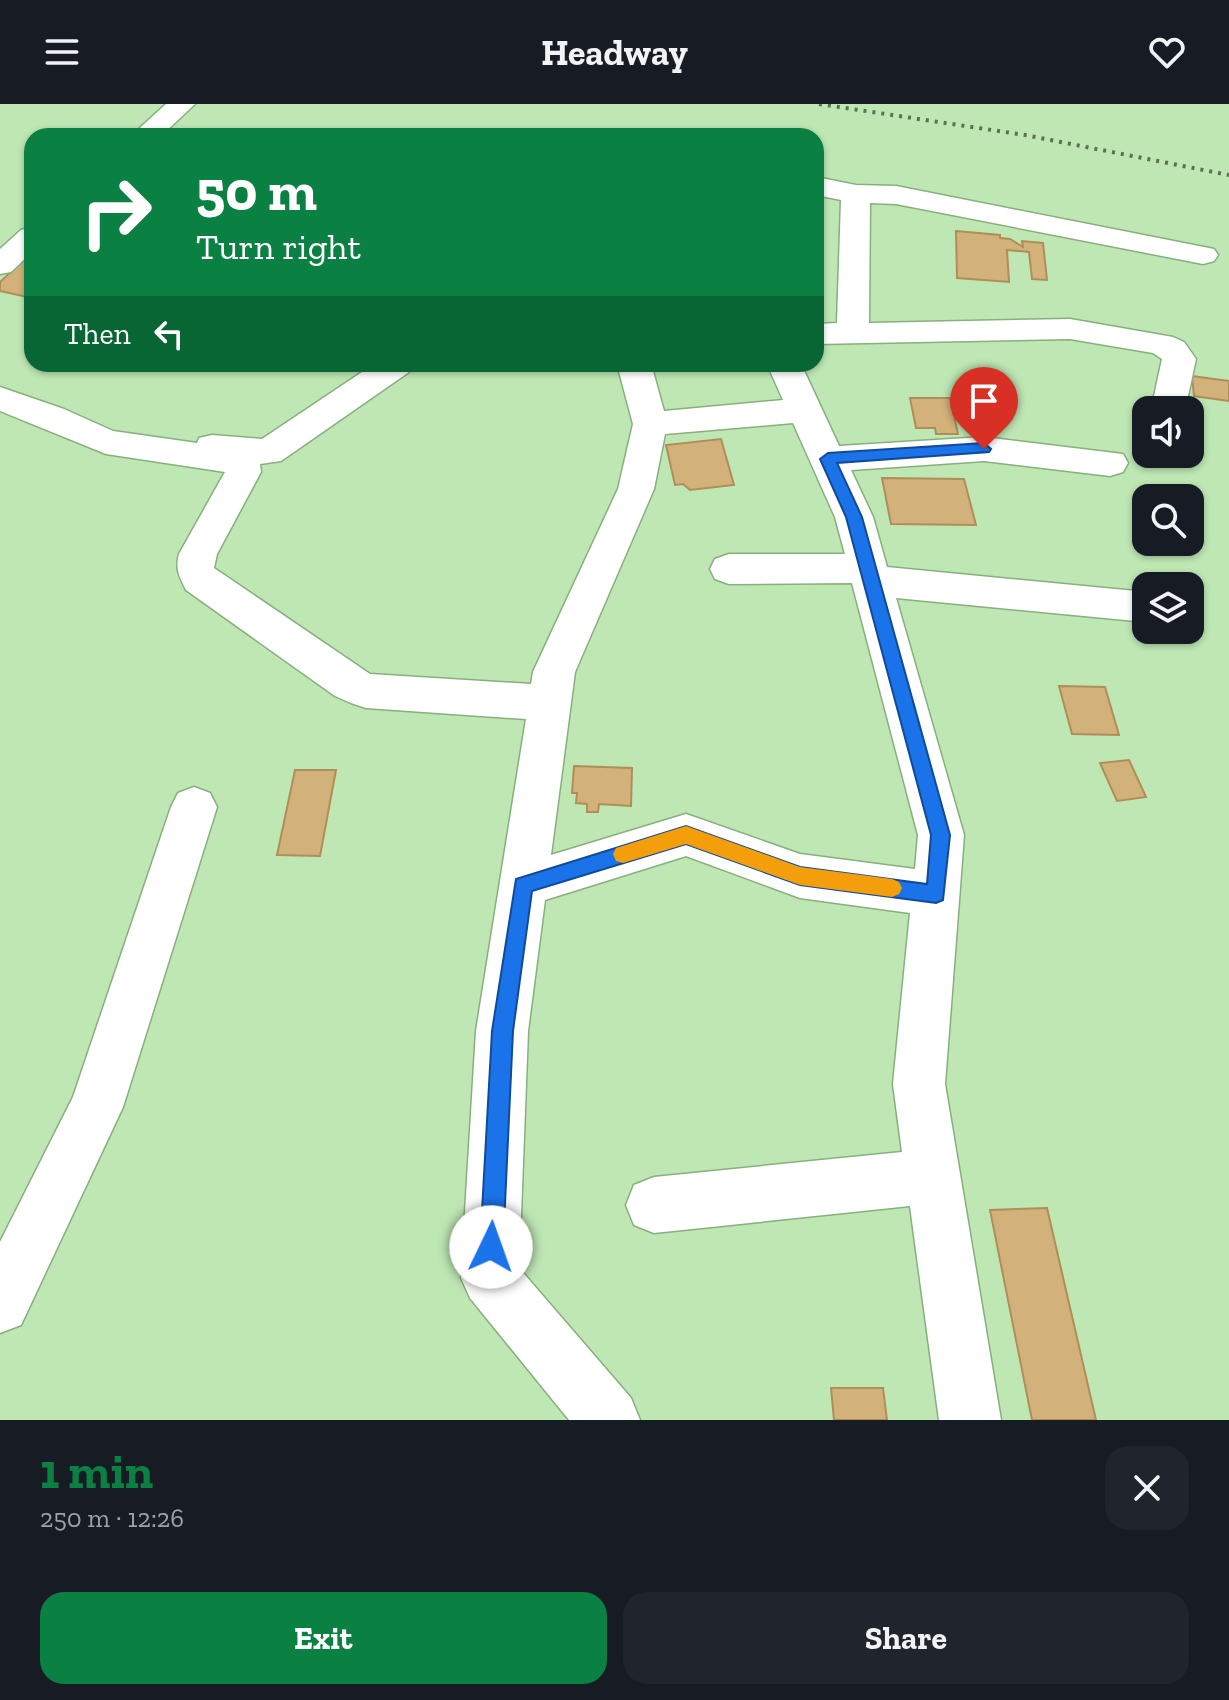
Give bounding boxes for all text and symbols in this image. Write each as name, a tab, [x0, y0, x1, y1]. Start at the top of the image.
icon: menu	[40, 30, 84, 74]
icon: heart	[1145, 30, 1189, 74]
text: Headway	[541, 31, 688, 74]
text: 50 m	[196, 157, 317, 224]
icon: right	[64, 160, 168, 264]
text: Turn right	[196, 225, 361, 268]
icon: left	[147, 312, 191, 356]
text: Then	[64, 316, 131, 352]
pin	[950, 367, 1018, 449]
icon: arrive	[962, 379, 1006, 423]
map controls	[1132, 396, 1204, 644]
button: sound	[1132, 396, 1204, 468]
button: search	[1132, 484, 1204, 556]
button: layers	[1132, 572, 1204, 644]
position arrow	[449, 1205, 533, 1289]
text: 1 min	[40, 1443, 153, 1500]
button: close	[1105, 1446, 1189, 1530]
text: 250 m · 12:26	[40, 1502, 184, 1534]
button: Exit	[40, 1592, 607, 1684]
button: Share	[623, 1592, 1189, 1684]

